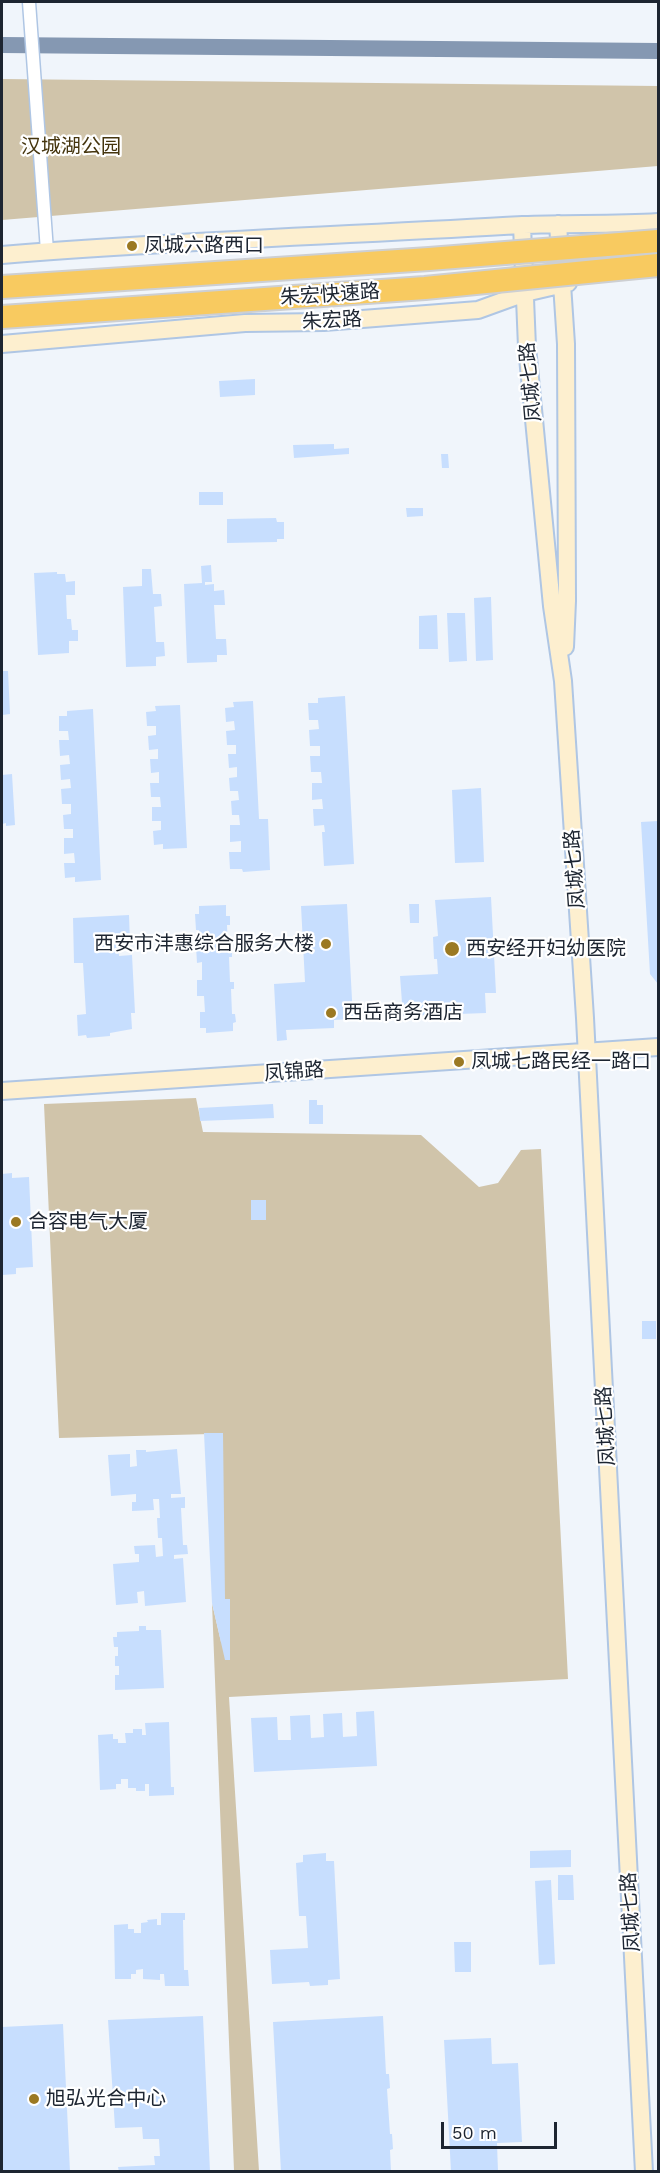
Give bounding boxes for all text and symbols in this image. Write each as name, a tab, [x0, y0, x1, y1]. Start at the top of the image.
park label: 汉城湖公园	[21, 135, 121, 159]
place label: 凤城六路西口	[144, 234, 264, 258]
marker: 凤城六路西口	[125, 239, 139, 253]
street label: 朱宏快速路	[279, 280, 381, 310]
street label: 朱宏路	[301, 307, 363, 335]
street label: 凤城七路	[516, 341, 546, 423]
street label: 凤城七路	[560, 828, 590, 910]
place label: 西安市沣惠综合服务大楼	[94, 932, 314, 956]
marker: 西安市沣惠综合服务大楼	[319, 937, 333, 951]
place label: 西安经开妇幼医院	[466, 937, 626, 961]
marker: 西安经开妇幼医院	[443, 940, 461, 958]
place label: 西岳商务酒店	[343, 1001, 463, 1025]
marker: 西岳商务酒店	[324, 1006, 338, 1020]
place label: 凤城七路民经一路口	[471, 1050, 651, 1074]
marker: 凤城七路民经一路口	[452, 1055, 466, 1069]
street label: 凤锦路	[263, 1058, 325, 1086]
place label: 合容电气大厦	[28, 1210, 148, 1234]
marker: 合容电气大厦	[9, 1215, 23, 1229]
street label: 凤城七路	[592, 1385, 620, 1467]
street label: 凤城七路	[617, 1871, 645, 1953]
place label: 旭弘光合中心	[46, 2087, 166, 2111]
marker: 旭弘光合中心	[27, 2092, 41, 2106]
scale bar	[444, 2110, 560, 2148]
text: 50 m	[452, 2122, 497, 2143]

